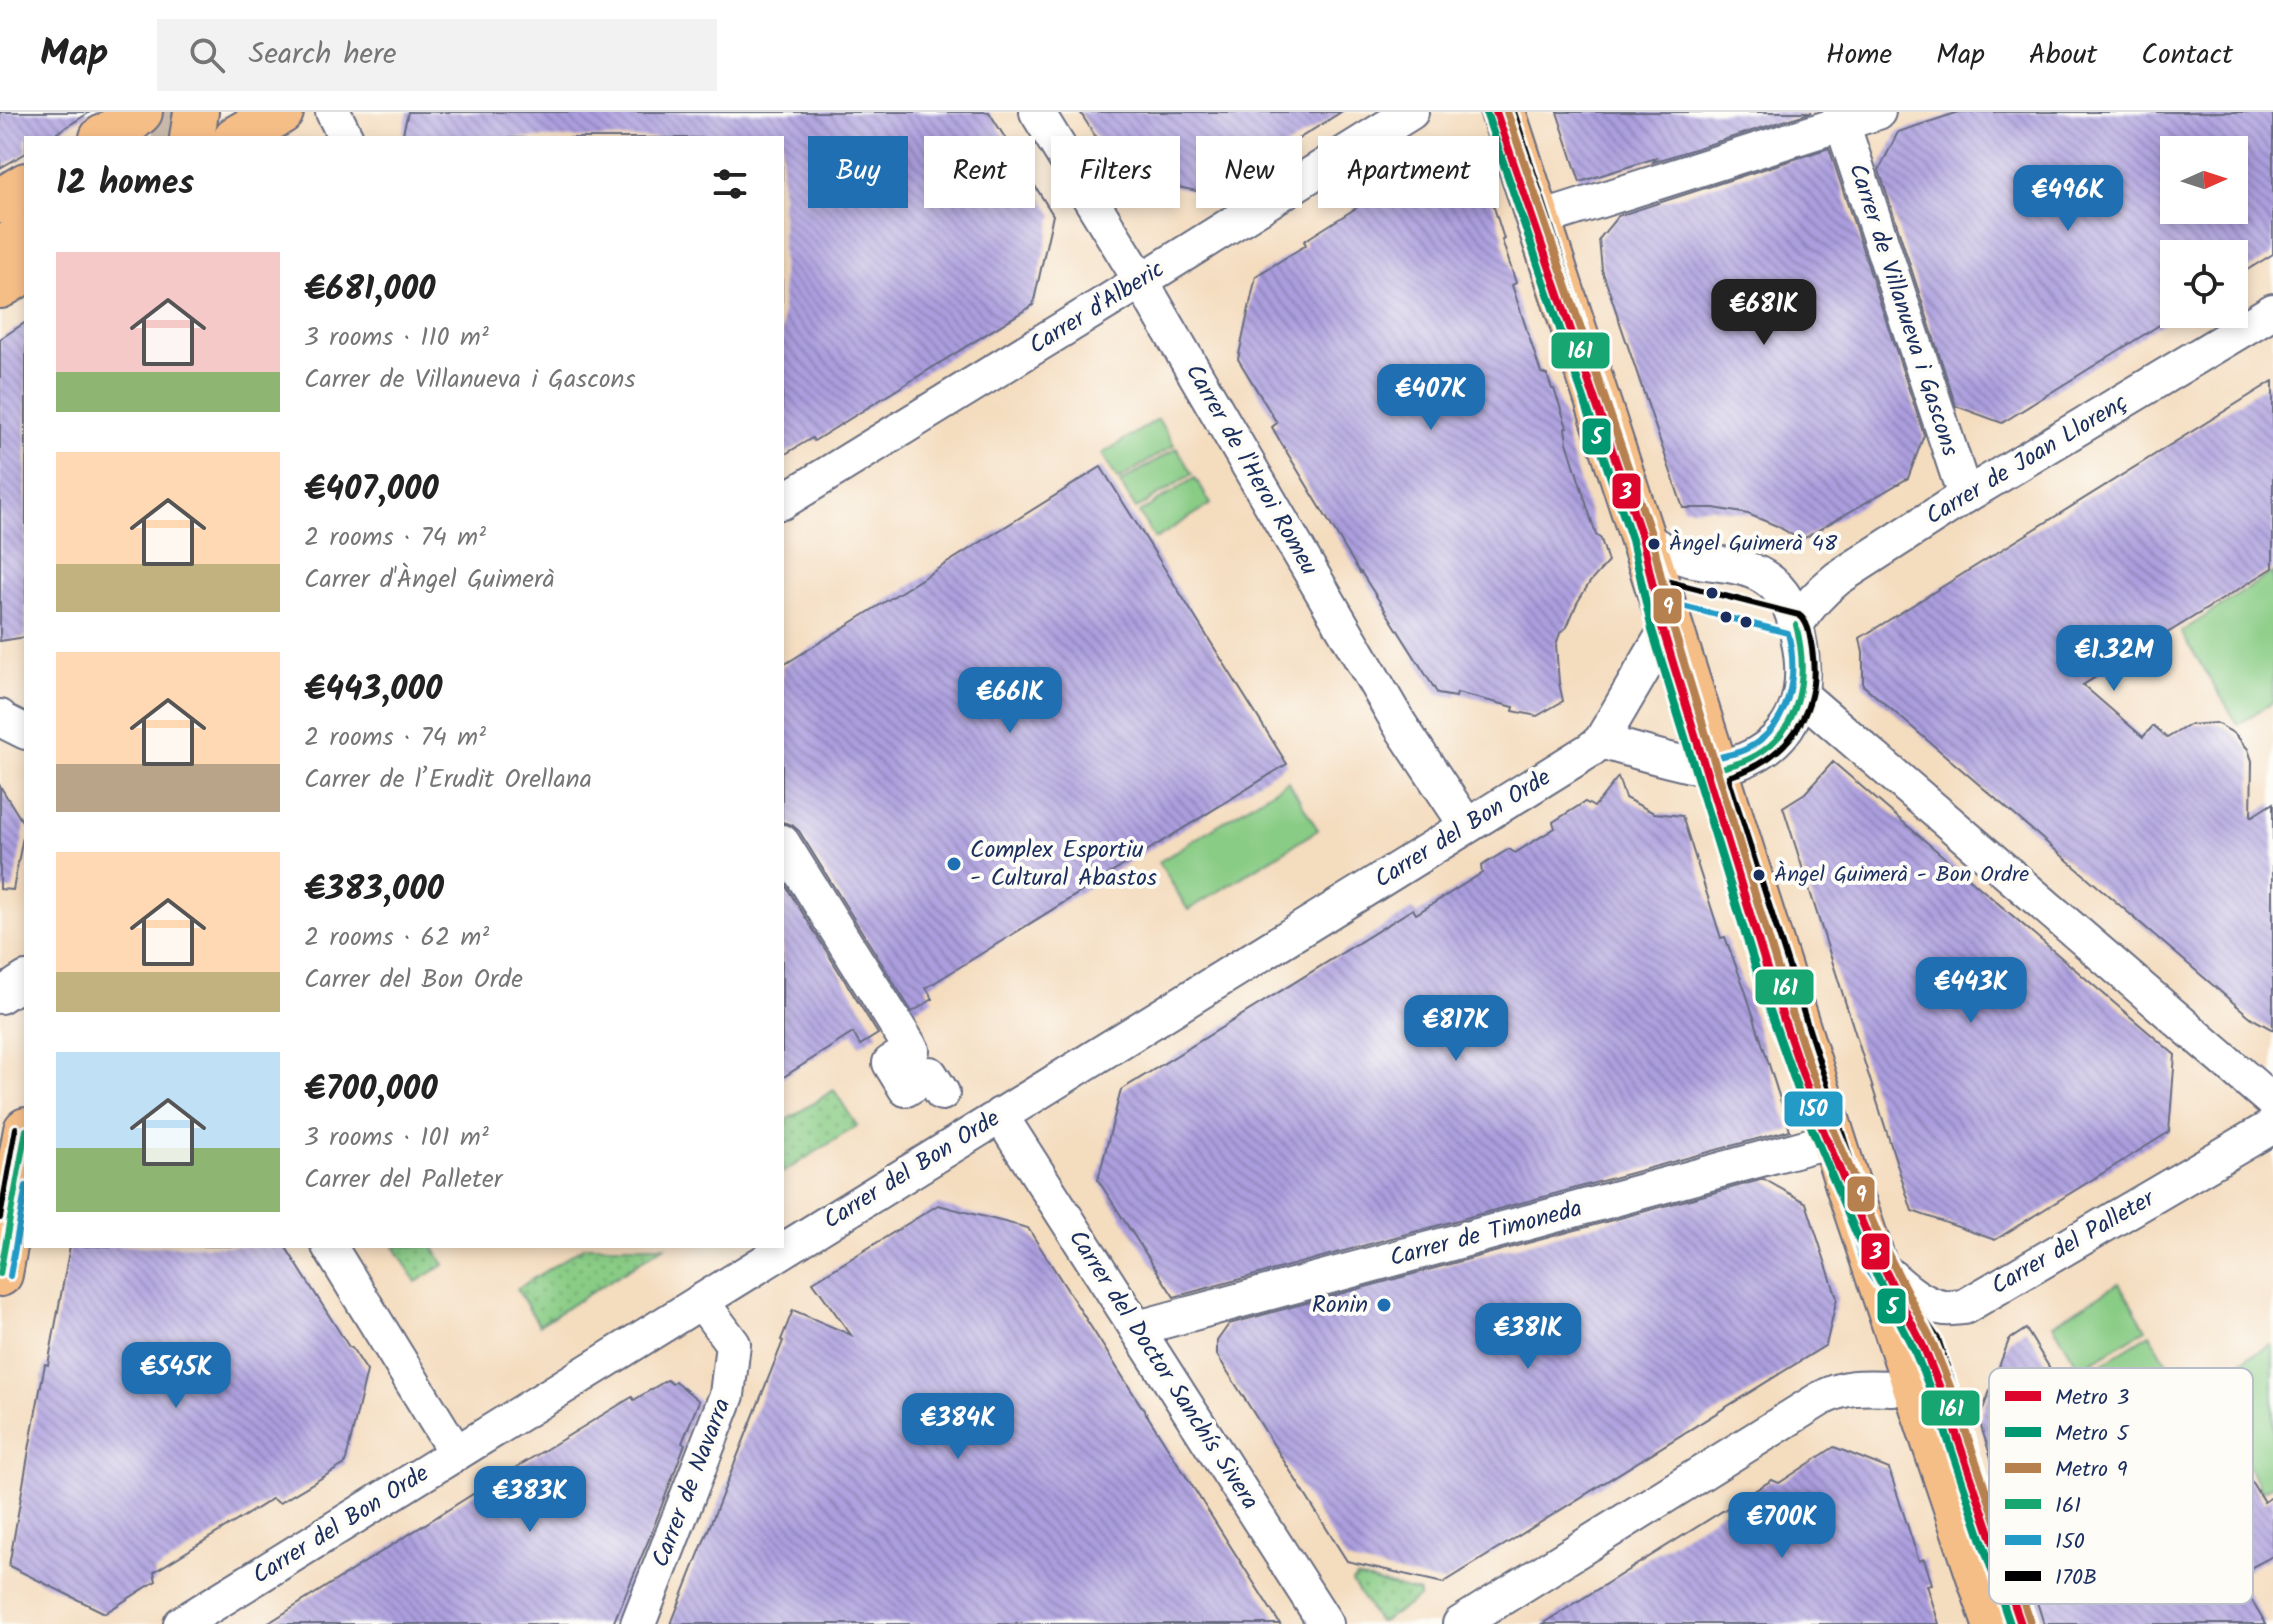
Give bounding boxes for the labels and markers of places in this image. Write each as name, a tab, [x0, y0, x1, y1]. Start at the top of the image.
pin: €496K	[2012, 165, 2124, 233]
pin: €681K	[1708, 279, 1820, 347]
pin: €407K	[1375, 364, 1487, 432]
place label: Àngel Guimerà 48	[1669, 527, 1838, 562]
marker: Àngel Guimerà 48	[1646, 536, 1662, 552]
unlabelled marker	[1704, 585, 1720, 601]
unlabelled marker	[1718, 609, 1734, 625]
unlabelled marker	[1738, 614, 1754, 630]
pin: €1.32M	[2049, 625, 2179, 693]
pin: €661K	[954, 667, 1066, 735]
place label: Complex Esportiu - Cultural Abastos	[970, 831, 1157, 898]
marker: Complex Esportiu - Cultural Abastos	[945, 855, 963, 873]
place label: Àngel Guimerà - Bon Ordre	[1774, 858, 2029, 893]
marker: Àngel Guimerà - Bon Ordre	[1751, 867, 1767, 883]
pin: €443K	[1915, 957, 2027, 1025]
pin: €817K	[1400, 995, 1512, 1063]
place label: Ronin	[1312, 1286, 1368, 1325]
marker: Ronin	[1375, 1296, 1393, 1314]
pin: €381K	[1472, 1303, 1584, 1371]
pin: €545K	[120, 1342, 232, 1410]
pin: €384K	[902, 1393, 1014, 1461]
pin: €383K	[474, 1466, 586, 1534]
pin: €700K	[1726, 1492, 1838, 1560]

